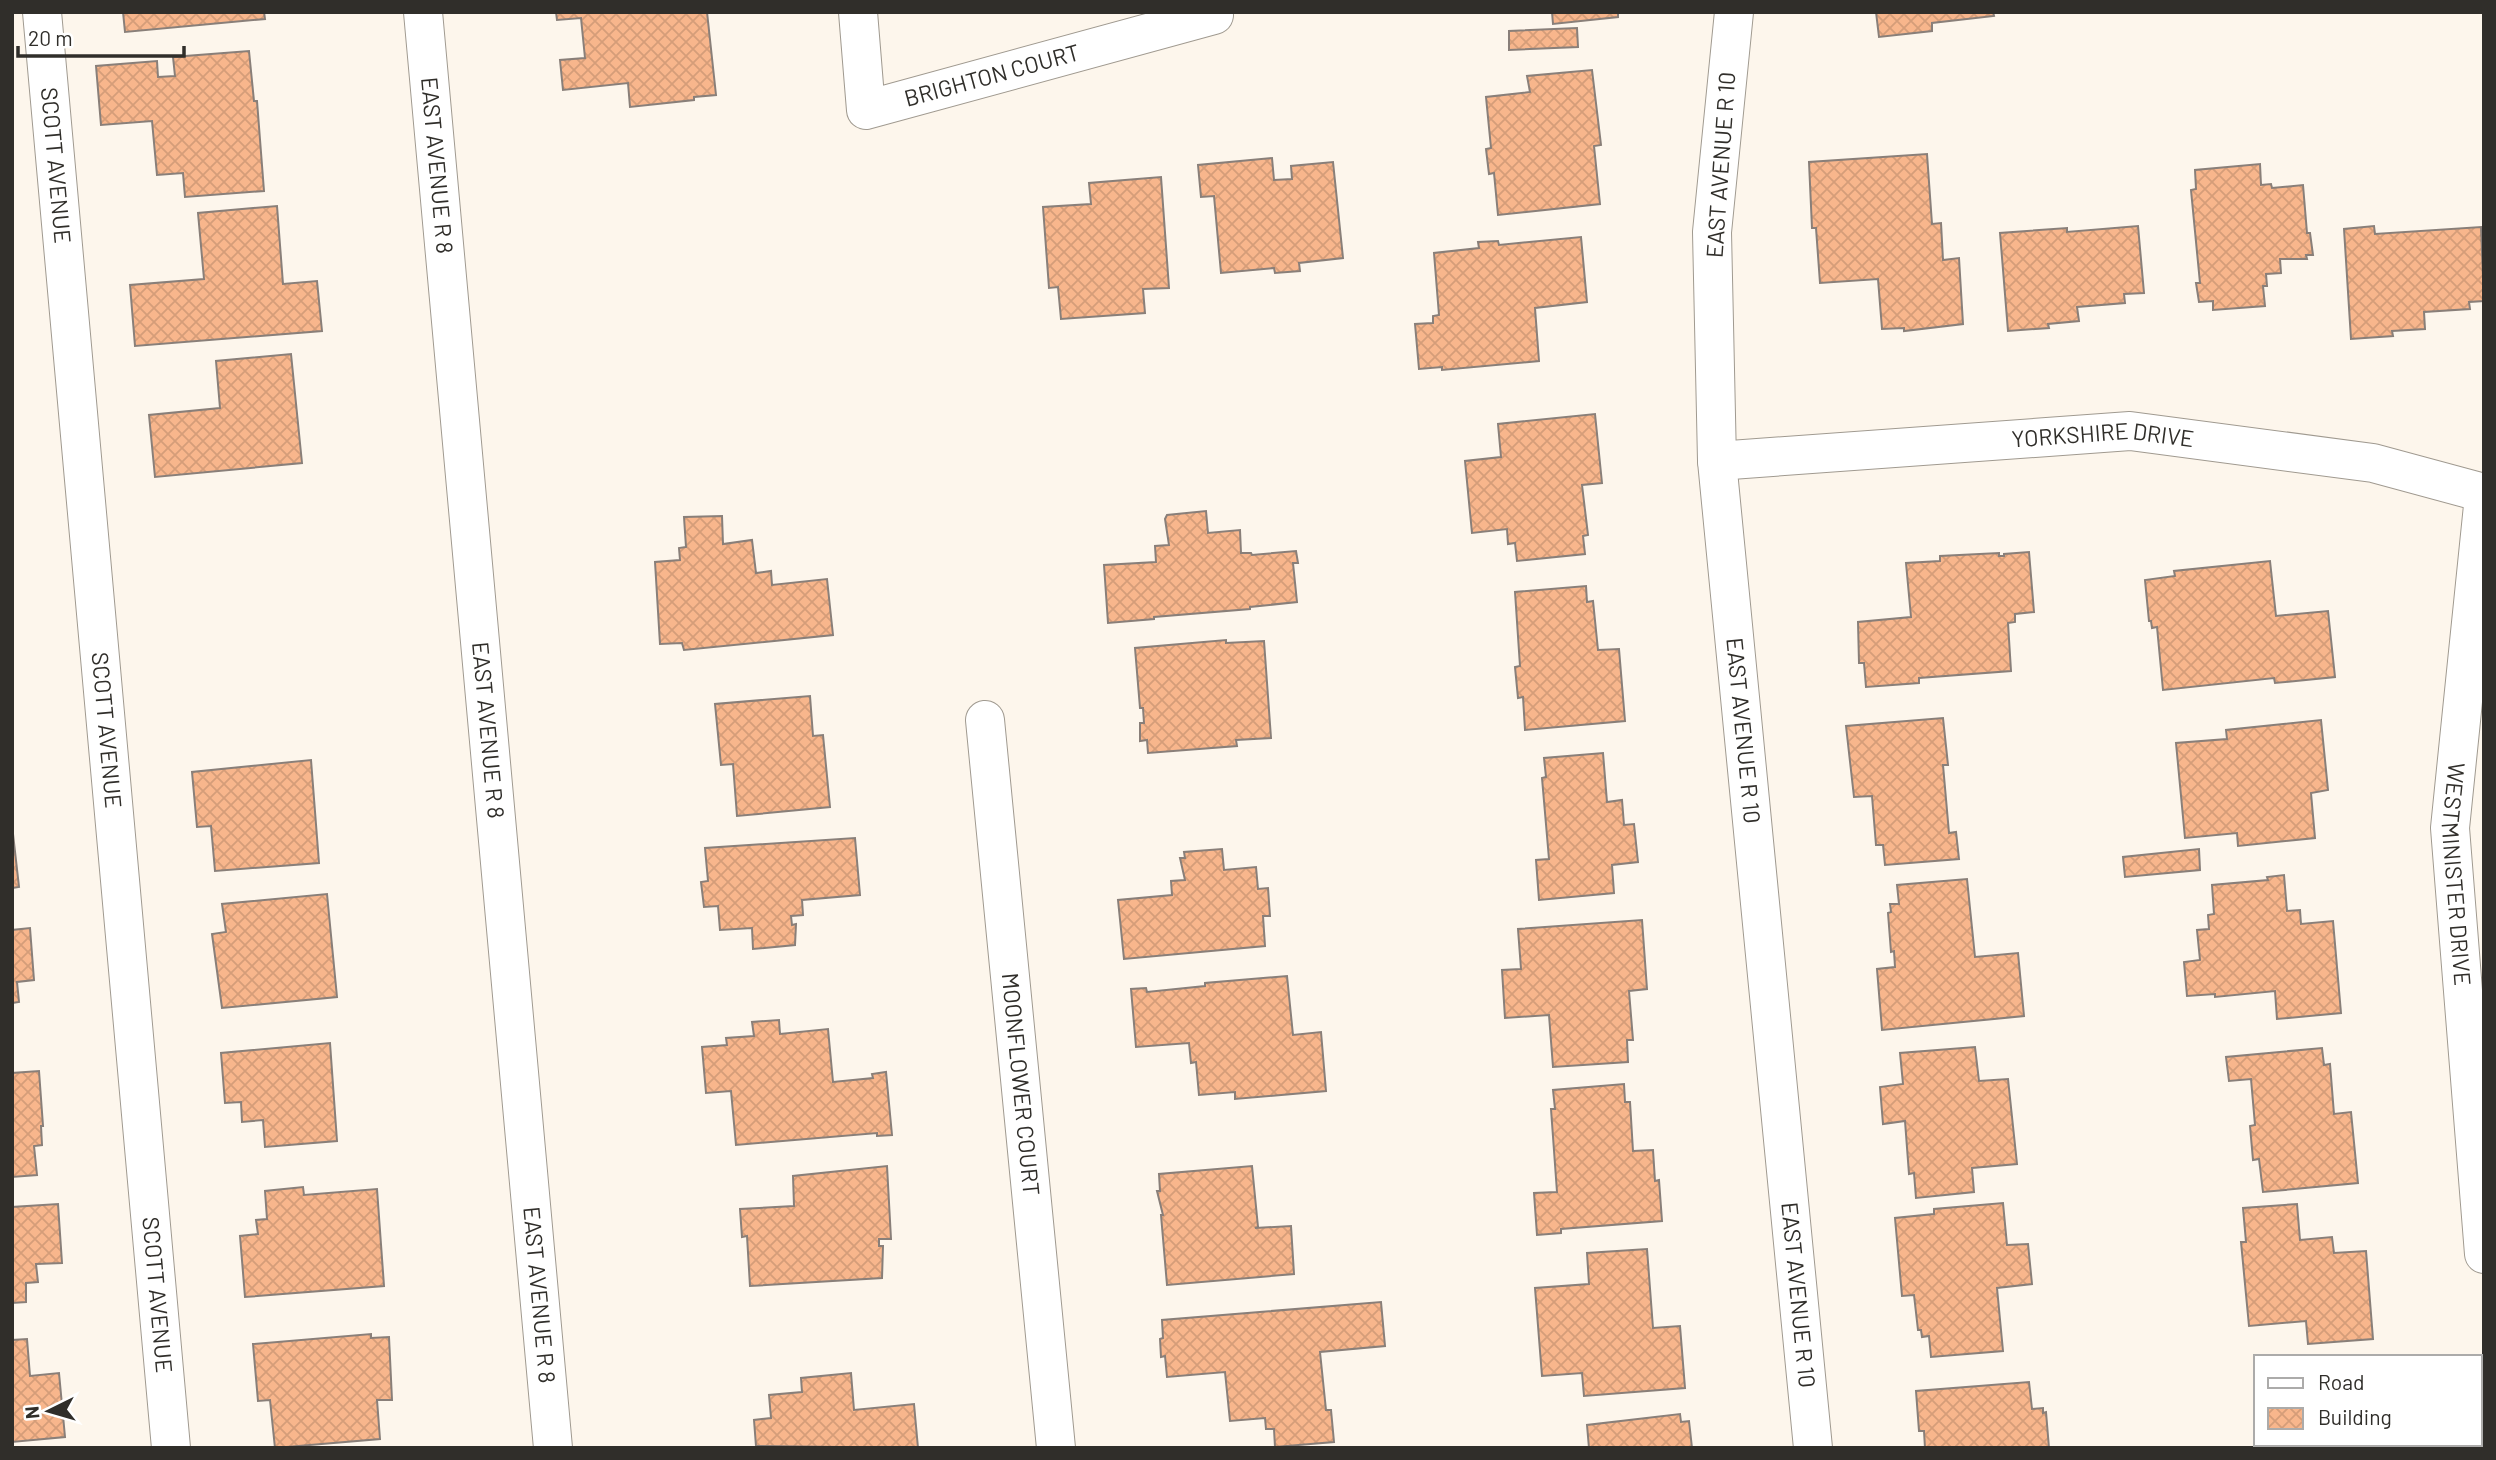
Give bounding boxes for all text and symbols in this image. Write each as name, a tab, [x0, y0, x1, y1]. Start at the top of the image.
scale bar	[18, 14, 184, 58]
text: 20 m	[28, 25, 73, 50]
street label: BRIGHTON COURT	[901, 37, 1083, 112]
street label: EAST AVENUE R 10	[1700, 71, 1740, 259]
street label: EAST AVENUE R 8	[416, 76, 460, 255]
street label: SCOTT AVENUE	[36, 86, 78, 245]
street label: YORKSHIRE DRIVE	[2011, 416, 2196, 453]
street label: EAST AVENUE R 10	[1721, 636, 1767, 825]
street label: EAST AVENUE R 8	[467, 640, 511, 820]
street label: SCOTT AVENUE	[87, 651, 128, 809]
street label: WESTMINISTER DRIVE	[2437, 761, 2478, 987]
street label: MOONFLOWER COURT	[997, 972, 1046, 1197]
street label: EAST AVENUE R 10	[1776, 1201, 1822, 1389]
street label: EAST AVENUE R 8	[518, 1205, 562, 1384]
street label: SCOTT AVENUE	[137, 1215, 179, 1374]
legend	[2254, 1355, 2482, 1446]
text: Road	[2318, 1369, 2364, 1394]
north arrow	[14, 1376, 84, 1446]
text: Building	[2318, 1404, 2392, 1429]
text: N	[20, 1405, 44, 1420]

